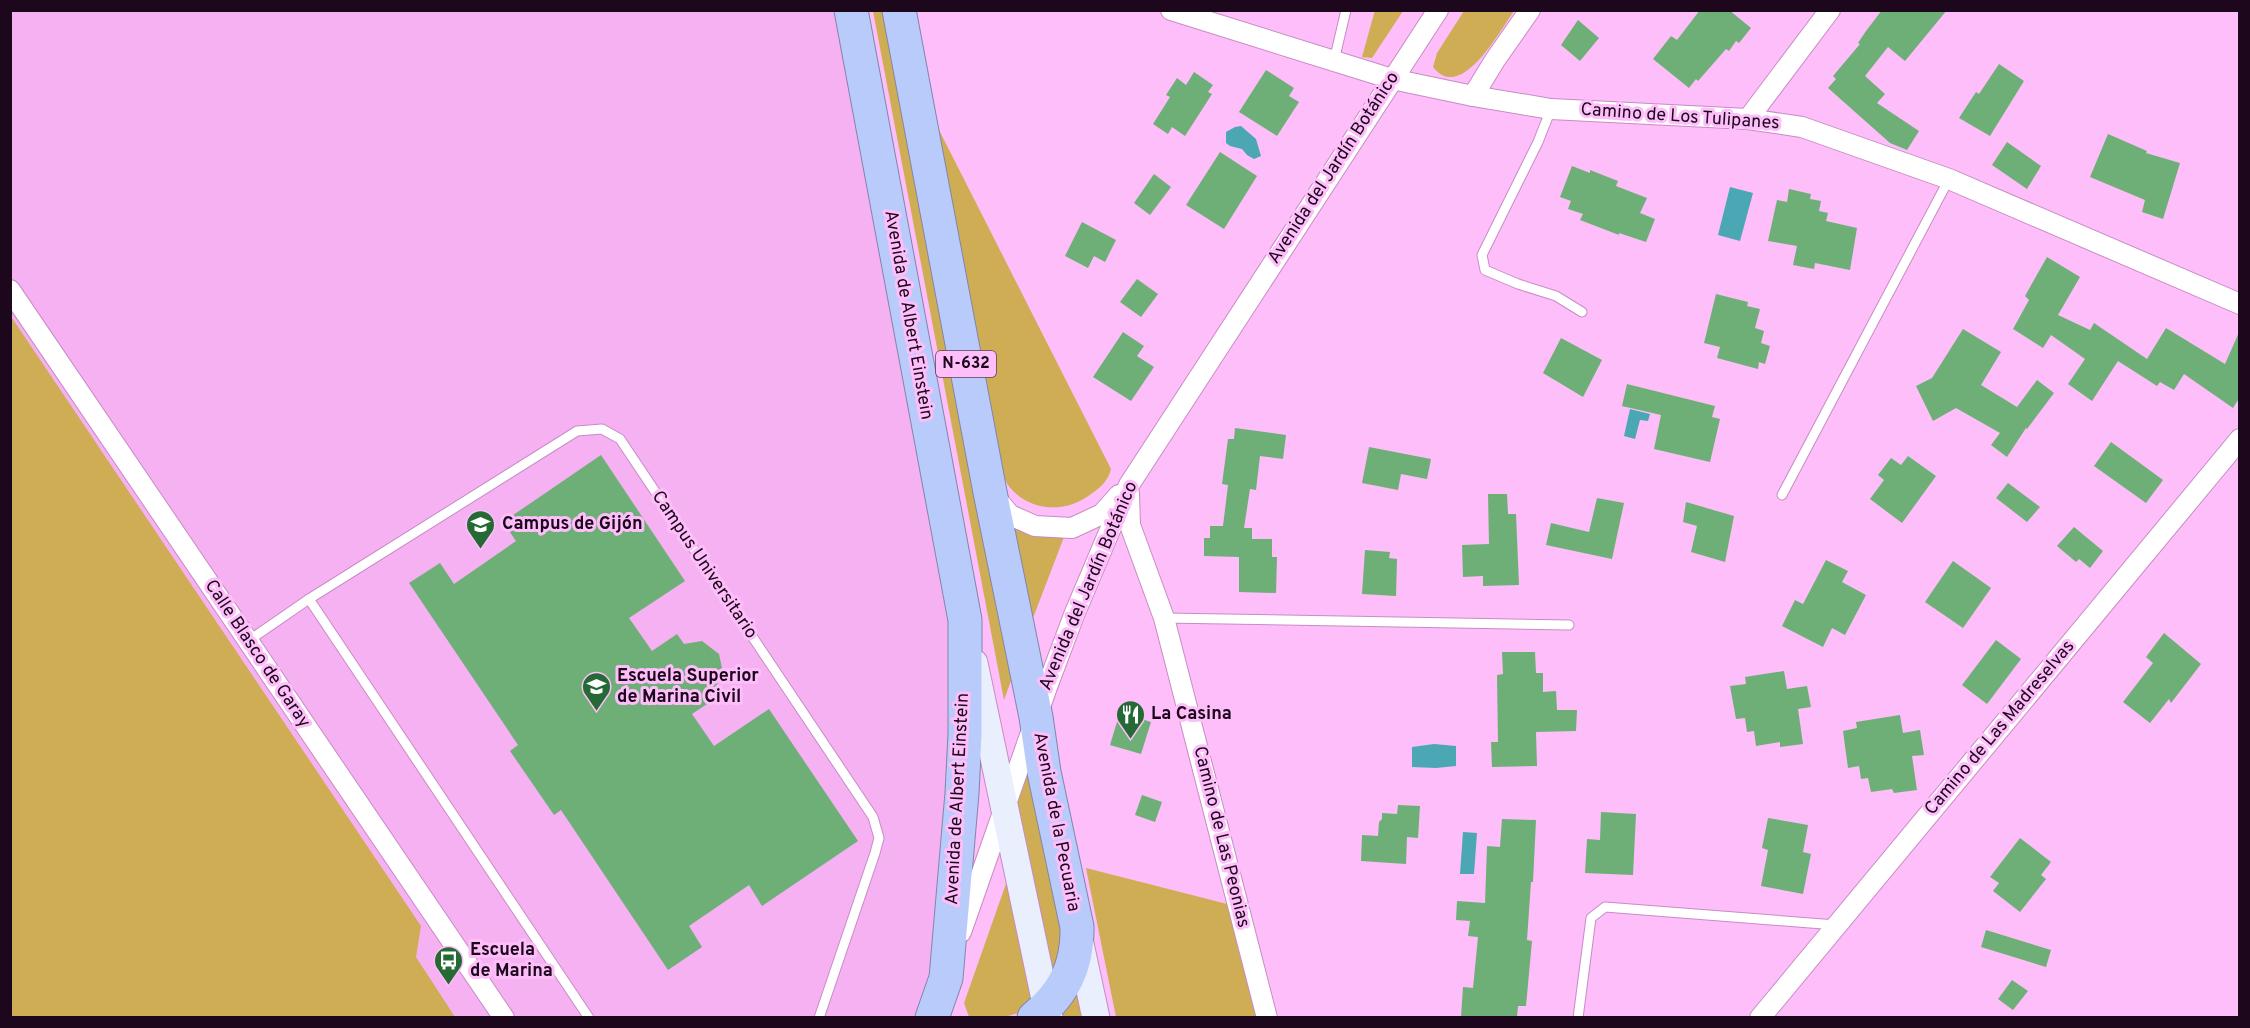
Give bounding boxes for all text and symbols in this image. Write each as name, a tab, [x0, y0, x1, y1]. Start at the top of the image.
street label: Avenida del Jardín Botánico	[1263, 68, 1405, 268]
street label: Camino de Los Tulipanes	[1580, 99, 1780, 135]
street label: Avenida de Albert Einstein	[878, 208, 938, 422]
road number: N-632	[936, 351, 996, 377]
street label: Avenida del Jardín Botánico	[1035, 478, 1143, 694]
street label: Campus Universitario	[646, 487, 762, 643]
school or university icon: Campus de Gijón	[465, 508, 497, 550]
place label: Campus de Gijón	[502, 513, 643, 536]
street label: Calle Blasco de Garay	[199, 576, 315, 732]
street label: Camino de Las Madreselvas	[1920, 636, 2080, 820]
place label: Escuela Superior de Marina Civil	[617, 665, 759, 709]
school or university icon: Escuela Superior de Marina Civil	[580, 670, 612, 712]
street label: Avenida de Albert Einstein	[941, 692, 975, 906]
restaurant icon: La Casina	[1114, 698, 1146, 740]
place label: La Casina	[1151, 703, 1232, 726]
street label: Avenida de la Pecuaria	[1027, 730, 1085, 914]
street label: Camino de Las Peonias	[1187, 744, 1255, 930]
place label: Escuela de Marina	[470, 939, 553, 983]
bus stop icon: Escuela de Marina	[433, 944, 465, 986]

